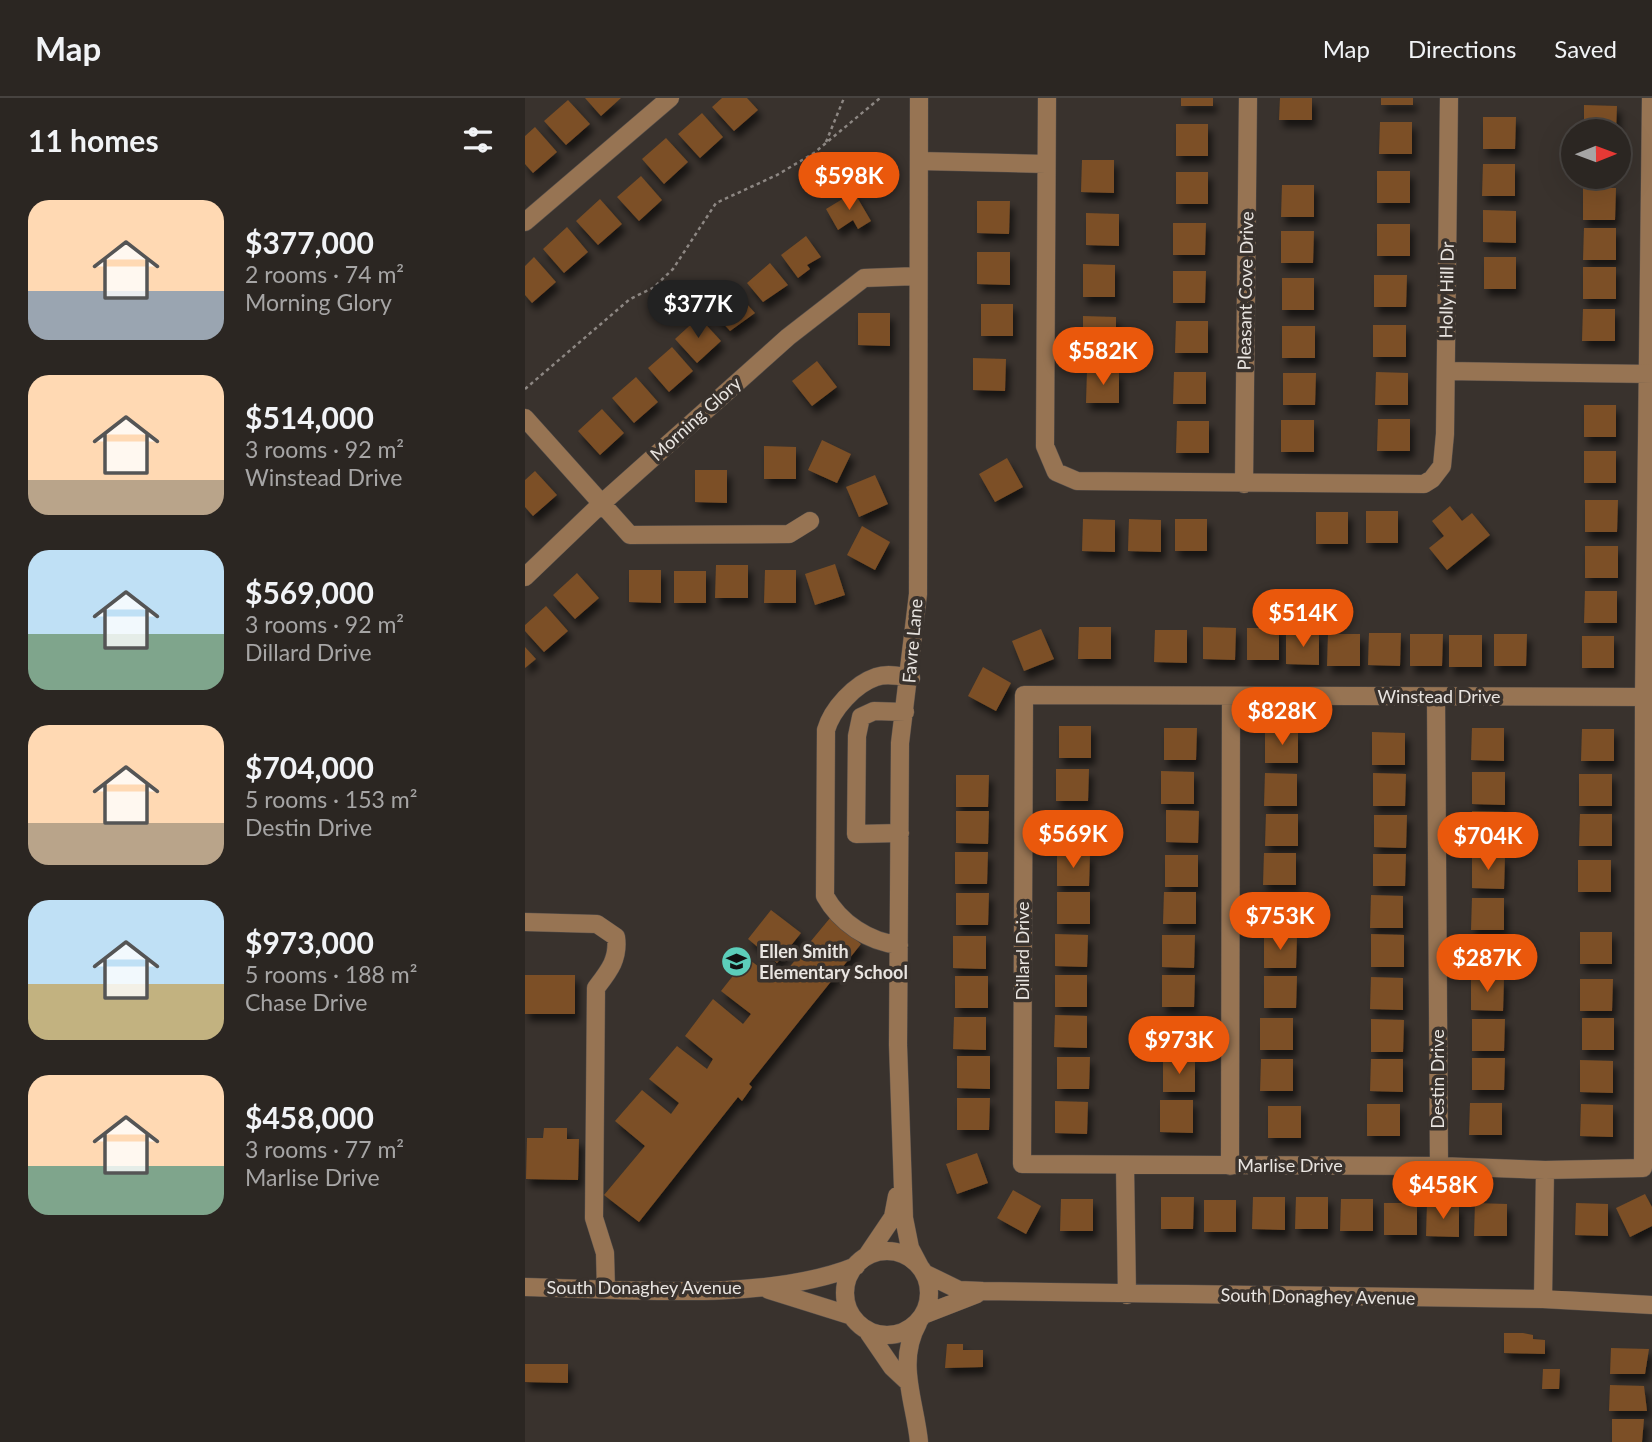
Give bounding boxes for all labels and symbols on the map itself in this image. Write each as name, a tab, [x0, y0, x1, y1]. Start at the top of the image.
north arrow	[1561, 119, 1631, 189]
pin: $598K	[800, 152, 898, 212]
street label: Pleasant Cove Drive	[1233, 211, 1257, 371]
street label: Holly Hill Dr	[1434, 241, 1458, 339]
pin: $377K	[649, 280, 747, 340]
pin: $582K	[1054, 328, 1152, 387]
street label: Morning Glory	[645, 371, 746, 465]
pin: $514K	[1254, 589, 1352, 649]
street label: Favre Lane	[897, 598, 927, 684]
street label: Winstead Drive	[1377, 685, 1501, 707]
pin: $828K	[1233, 688, 1331, 747]
pin: $569K	[1024, 810, 1122, 870]
pin: $704K	[1439, 812, 1537, 872]
pin: $753K	[1231, 892, 1329, 952]
street label: Dillard Drive	[1011, 901, 1033, 1001]
pin: $287K	[1438, 934, 1536, 994]
place label: Ellen Smith Elementary School	[759, 940, 908, 983]
school or university icon: Ellen Smith Elementary School	[719, 945, 753, 979]
pin: $973K	[1130, 1016, 1228, 1076]
street label: Destin Drive	[1426, 1029, 1448, 1129]
street label: Marlise Drive	[1237, 1154, 1343, 1176]
pin: $458K	[1394, 1162, 1492, 1221]
street label: South Donaghey Avenue	[547, 1276, 741, 1298]
street label: South Donaghey Avenue	[1220, 1283, 1416, 1309]

